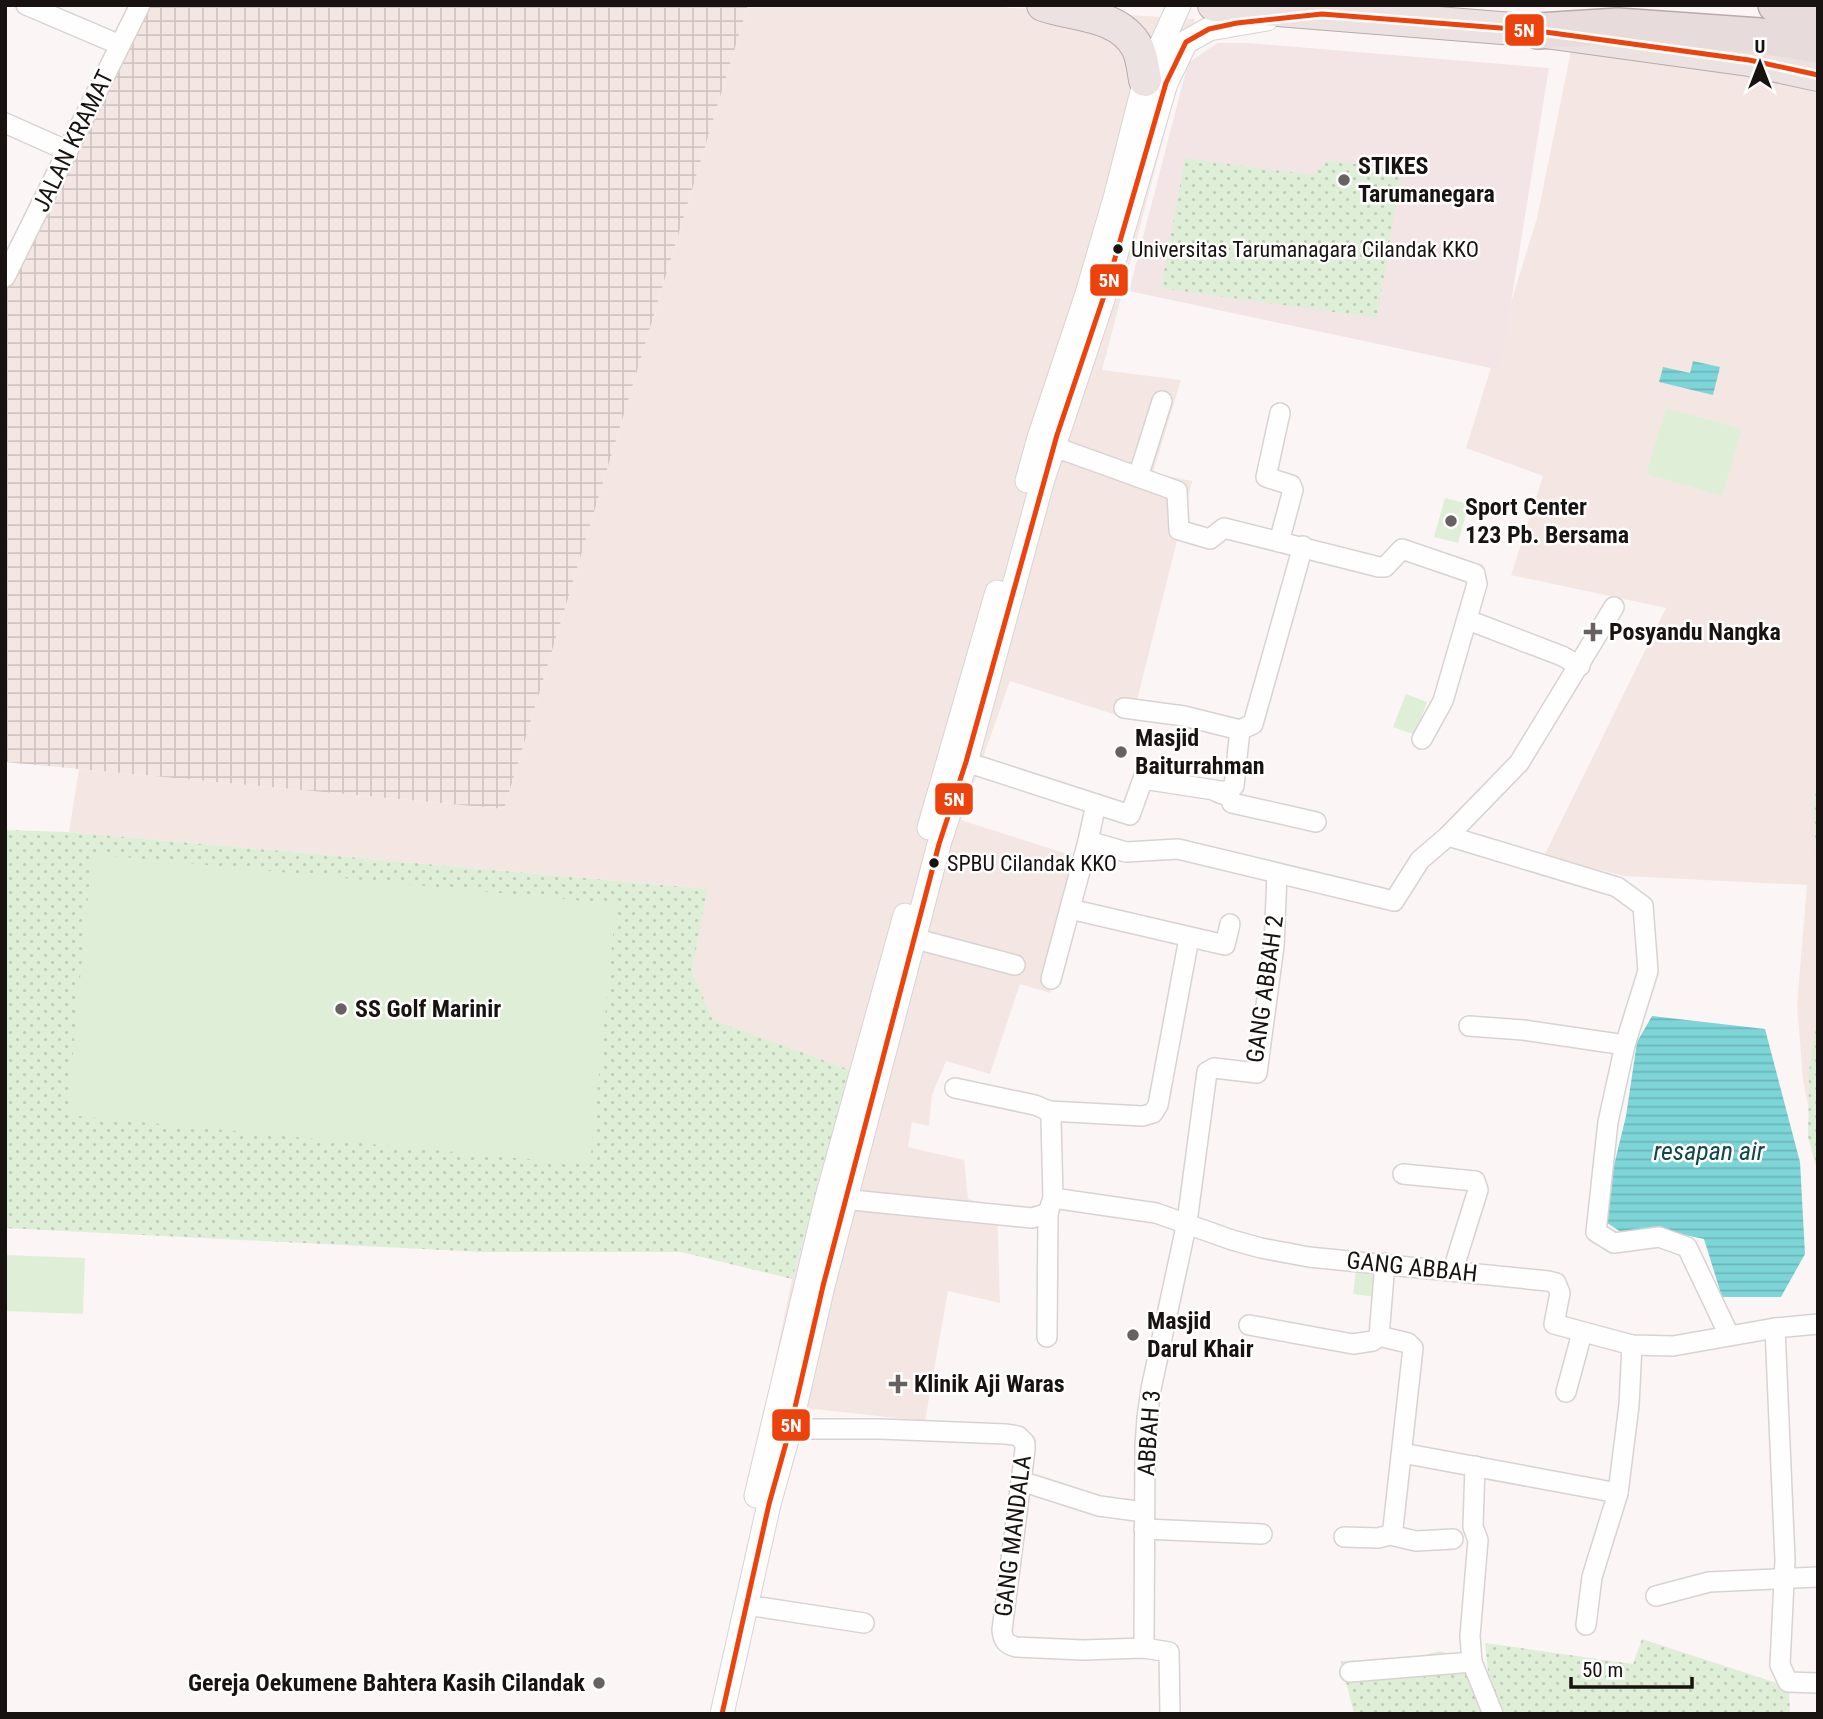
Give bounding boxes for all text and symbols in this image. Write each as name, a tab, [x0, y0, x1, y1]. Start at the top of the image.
line badge: 5N	[1504, 13, 1545, 47]
text: 5N	[1513, 19, 1535, 42]
north arrow	[1725, 28, 1795, 98]
text: U	[1755, 35, 1765, 58]
street label: JALAN KRAMAT	[27, 66, 119, 216]
place label: STIKES Tarumanegara	[1358, 152, 1495, 208]
marker: STIKES Tarumanegara	[1336, 172, 1352, 188]
place label: Universitas Tarumanagara Cilandak KKO	[1131, 237, 1479, 262]
marker: Universitas Tarumanagara Cilandak KKO	[1111, 242, 1125, 256]
line badge: 5N	[1089, 263, 1129, 297]
text: 5N	[1098, 269, 1120, 292]
place label: Sport Center 123 Pb. Bersama	[1465, 493, 1629, 549]
marker: Sport Center 123 Pb. Bersama	[1443, 513, 1459, 529]
place label: Posyandu Nangka	[1609, 618, 1781, 646]
marker: Posyandu Nangka	[1583, 622, 1603, 642]
place label: Masjid Baiturrahman	[1135, 724, 1265, 780]
marker: Masjid Baiturrahman	[1113, 744, 1129, 760]
line badge: 5N	[934, 782, 974, 816]
text: 5N	[943, 788, 965, 811]
place label: SPBU Cilandak KKO	[947, 851, 1117, 876]
marker: SPBU Cilandak KKO	[927, 856, 941, 870]
street label: GANG ABBAH 2	[1241, 913, 1289, 1065]
place label: SS Golf Marinir	[355, 995, 501, 1023]
marker: SS Golf Marinir	[333, 1001, 349, 1017]
water label: resapan air	[1653, 1136, 1766, 1166]
street label: GANG ABBAH	[1345, 1246, 1479, 1288]
place label: Masjid Darul Khair	[1147, 1307, 1254, 1363]
marker: Masjid Darul Khair	[1125, 1327, 1141, 1343]
place label: Klinik Aji Waras	[914, 1370, 1065, 1398]
marker: Klinik Aji Waras	[888, 1374, 908, 1394]
street label: ABBAH 3	[1132, 1389, 1166, 1477]
line badge: 5N	[771, 1408, 811, 1442]
text: 5N	[780, 1414, 802, 1437]
street label: GANG MANDALA	[989, 1454, 1037, 1618]
scale bar	[1571, 1646, 1692, 1690]
text: 50 m	[1582, 1658, 1623, 1682]
place label: Gereja Oekumene Bahtera Kasih Cilandak	[188, 1669, 586, 1697]
marker: Gereja Oekumene Bahtera Kasih Cilandak	[591, 1675, 607, 1691]

